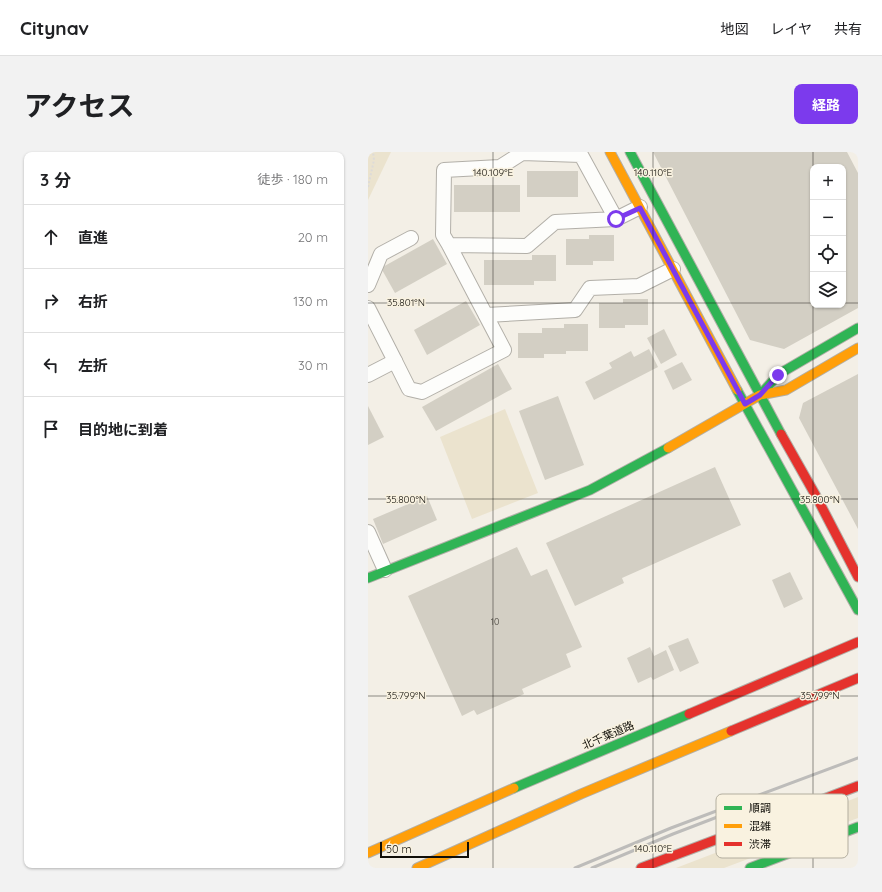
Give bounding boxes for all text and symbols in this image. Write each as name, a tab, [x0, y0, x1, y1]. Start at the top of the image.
text: Citynav	[20, 16, 89, 40]
text: 地図	[720, 20, 748, 38]
text: レイヤ	[770, 20, 812, 38]
text: 共有	[834, 20, 862, 38]
button: 経路	[794, 84, 858, 124]
text: アクセス	[24, 88, 135, 123]
map controls	[810, 164, 846, 308]
button: +	[810, 164, 846, 200]
text: 140.109°E	[473, 166, 514, 179]
text: 140.110°E	[634, 166, 673, 179]
text: 3 分	[40, 169, 71, 190]
text: 徒歩 · 180 m	[257, 171, 328, 187]
button: −	[810, 200, 846, 236]
route start	[607, 210, 625, 228]
icon: ahead	[40, 226, 62, 248]
text: 直進	[78, 228, 108, 247]
text: 20 m	[298, 229, 328, 245]
button: locate	[810, 236, 846, 272]
button: layers	[810, 272, 846, 308]
icon: right	[40, 290, 62, 312]
text: 右折	[78, 292, 108, 311]
text: 130 m	[293, 293, 328, 309]
text: 35.801°N	[387, 296, 425, 309]
icon: left	[40, 354, 62, 376]
text: 左折	[78, 356, 108, 375]
text: 30 m	[298, 357, 328, 373]
route end	[769, 366, 787, 384]
icon: arrive	[40, 418, 62, 440]
text: 目的地に到着	[78, 420, 168, 439]
text: 35.800°N	[386, 493, 426, 506]
text: 35.800°N	[800, 493, 840, 506]
house number: 10	[491, 616, 499, 627]
text: 35.799°N	[386, 689, 426, 702]
text: 35.799°N	[800, 689, 840, 702]
street label: 北千葉道路	[580, 718, 636, 752]
legend	[716, 794, 848, 858]
text: 順調	[749, 801, 771, 815]
text: 混雑	[749, 819, 771, 833]
text: 渋滞	[749, 837, 771, 851]
scale bar	[380, 840, 469, 859]
text: 50 m	[386, 842, 412, 856]
text: 140.110°E	[634, 842, 673, 855]

